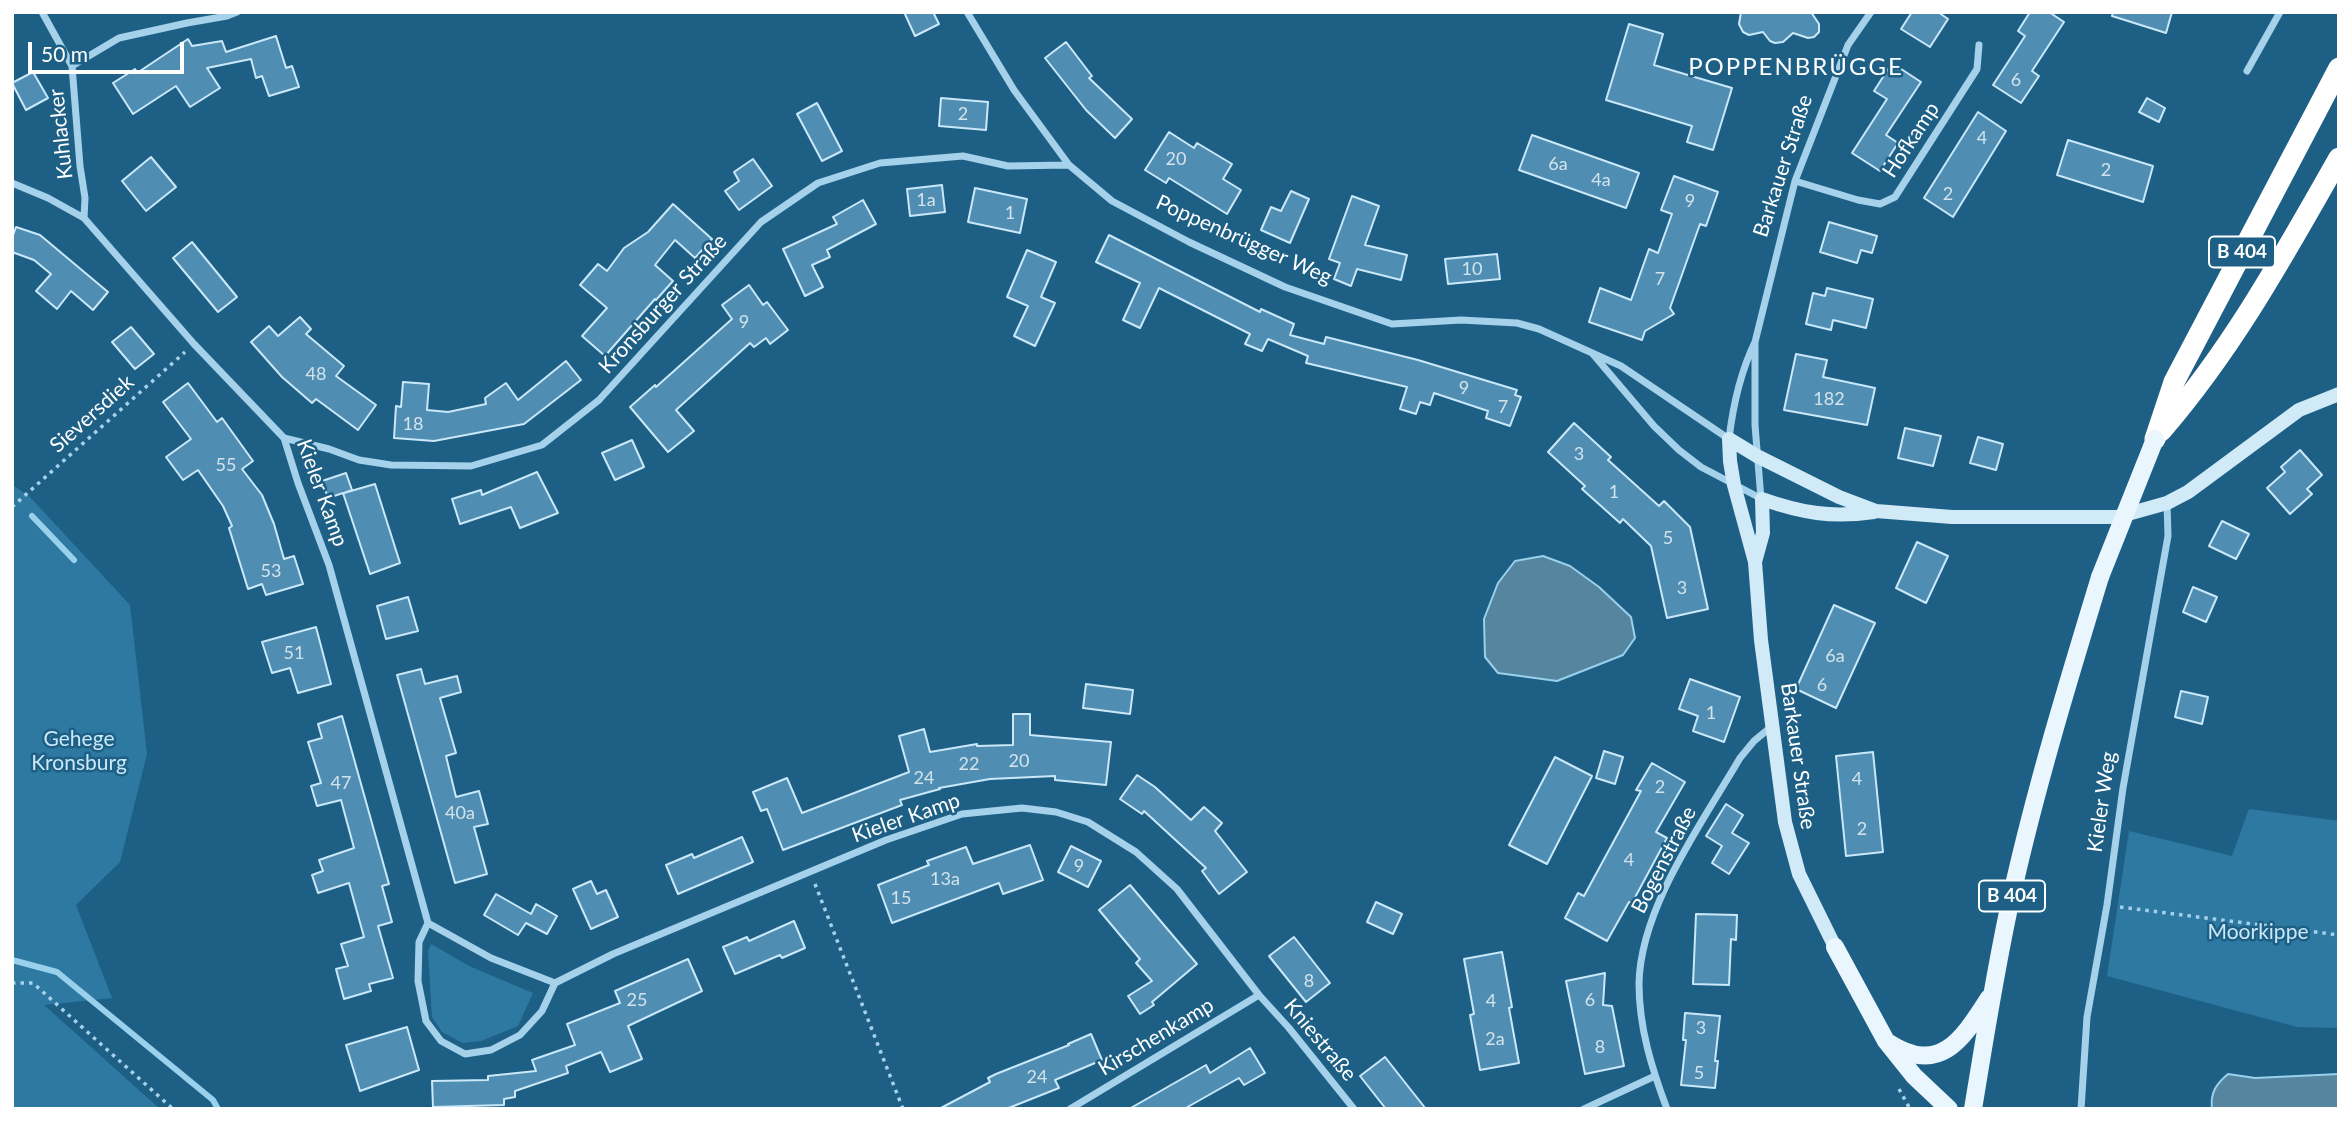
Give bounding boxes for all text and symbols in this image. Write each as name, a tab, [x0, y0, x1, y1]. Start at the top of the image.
scale bar	[32, 28, 187, 72]
text: 50 m	[41, 41, 88, 66]
district label: POPPENBRÜGGE	[1690, 53, 1902, 81]
house number: 6	[2011, 69, 2021, 91]
street label: Kuhlacker	[44, 87, 78, 181]
street label: Barkauer Straße	[1748, 92, 1818, 240]
street label: Hofkamp	[1877, 98, 1945, 182]
house number: 2	[958, 103, 968, 125]
house number: 4	[1977, 127, 1987, 149]
house number: 20	[1166, 148, 1186, 170]
house number: 6a	[1548, 153, 1568, 175]
house number: 2	[2101, 159, 2111, 181]
house number: 4a	[1591, 169, 1611, 191]
house number: 2	[1943, 183, 1953, 205]
house number: 1a	[916, 189, 936, 211]
street label: Poppenbrügger Weg	[1152, 190, 1336, 290]
house number: 9	[1685, 190, 1695, 212]
house number: 1	[1005, 202, 1015, 224]
street label: Kronsburger Straße	[594, 229, 732, 379]
road number: B 404	[2209, 236, 2275, 268]
house number: 10	[1462, 258, 1482, 280]
house number: 7	[1655, 268, 1665, 290]
house number: 9	[739, 311, 749, 333]
house number: 48	[306, 363, 326, 385]
street label: Sieversdiek	[45, 370, 139, 458]
house number: 9	[1459, 377, 1469, 399]
house number: 182	[1813, 388, 1845, 410]
house number: 7	[1498, 396, 1508, 418]
house number: 18	[403, 413, 423, 435]
street label: Kieler Kamp	[291, 436, 353, 550]
house number: 3	[1574, 443, 1584, 465]
house number: 55	[216, 454, 236, 476]
house number: 1	[1609, 481, 1619, 503]
house number: 5	[1663, 527, 1673, 549]
house number: 53	[261, 560, 281, 582]
house number: 3	[1677, 577, 1687, 599]
house number: 51	[284, 642, 304, 664]
house number: 6a	[1825, 645, 1845, 667]
house number: 6	[1817, 674, 1827, 696]
street label: Barkauer Straße	[1775, 681, 1821, 831]
house number: 1	[1706, 702, 1716, 724]
park label: Gehege Kronsburg	[31, 726, 127, 776]
house number: 20	[1009, 750, 1029, 772]
street label: Kieler Weg	[2082, 750, 2122, 854]
house number: 22	[959, 753, 979, 775]
house number: 24	[914, 767, 934, 789]
house number: 4	[1852, 768, 1862, 790]
house number: 47	[331, 772, 351, 794]
house number: 2	[1655, 776, 1665, 798]
street label: Kieler Kamp	[849, 788, 963, 848]
house number: 40a	[445, 802, 475, 824]
street label: Bogenstraße	[1626, 802, 1702, 918]
house number: 2	[1857, 818, 1867, 840]
house number: 4	[1624, 849, 1634, 871]
house number: 9	[1074, 855, 1084, 877]
house number: 13a	[930, 868, 960, 890]
road number: B 404	[1979, 880, 2045, 912]
house number: 15	[891, 887, 911, 909]
park label: Moorkippe	[2208, 919, 2308, 945]
house number: 8	[1304, 970, 1314, 992]
house number: 25	[627, 989, 647, 1011]
house number: 6	[1585, 989, 1595, 1011]
house number: 4	[1486, 990, 1496, 1012]
street label: Kirschenkamp	[1094, 993, 1218, 1081]
street label: Kniestraße	[1278, 994, 1362, 1086]
house number: 3	[1696, 1017, 1706, 1039]
house number: 2a	[1485, 1028, 1505, 1050]
house number: 8	[1595, 1036, 1605, 1058]
house number: 5	[1694, 1062, 1704, 1084]
house number: 24	[1027, 1066, 1047, 1088]

